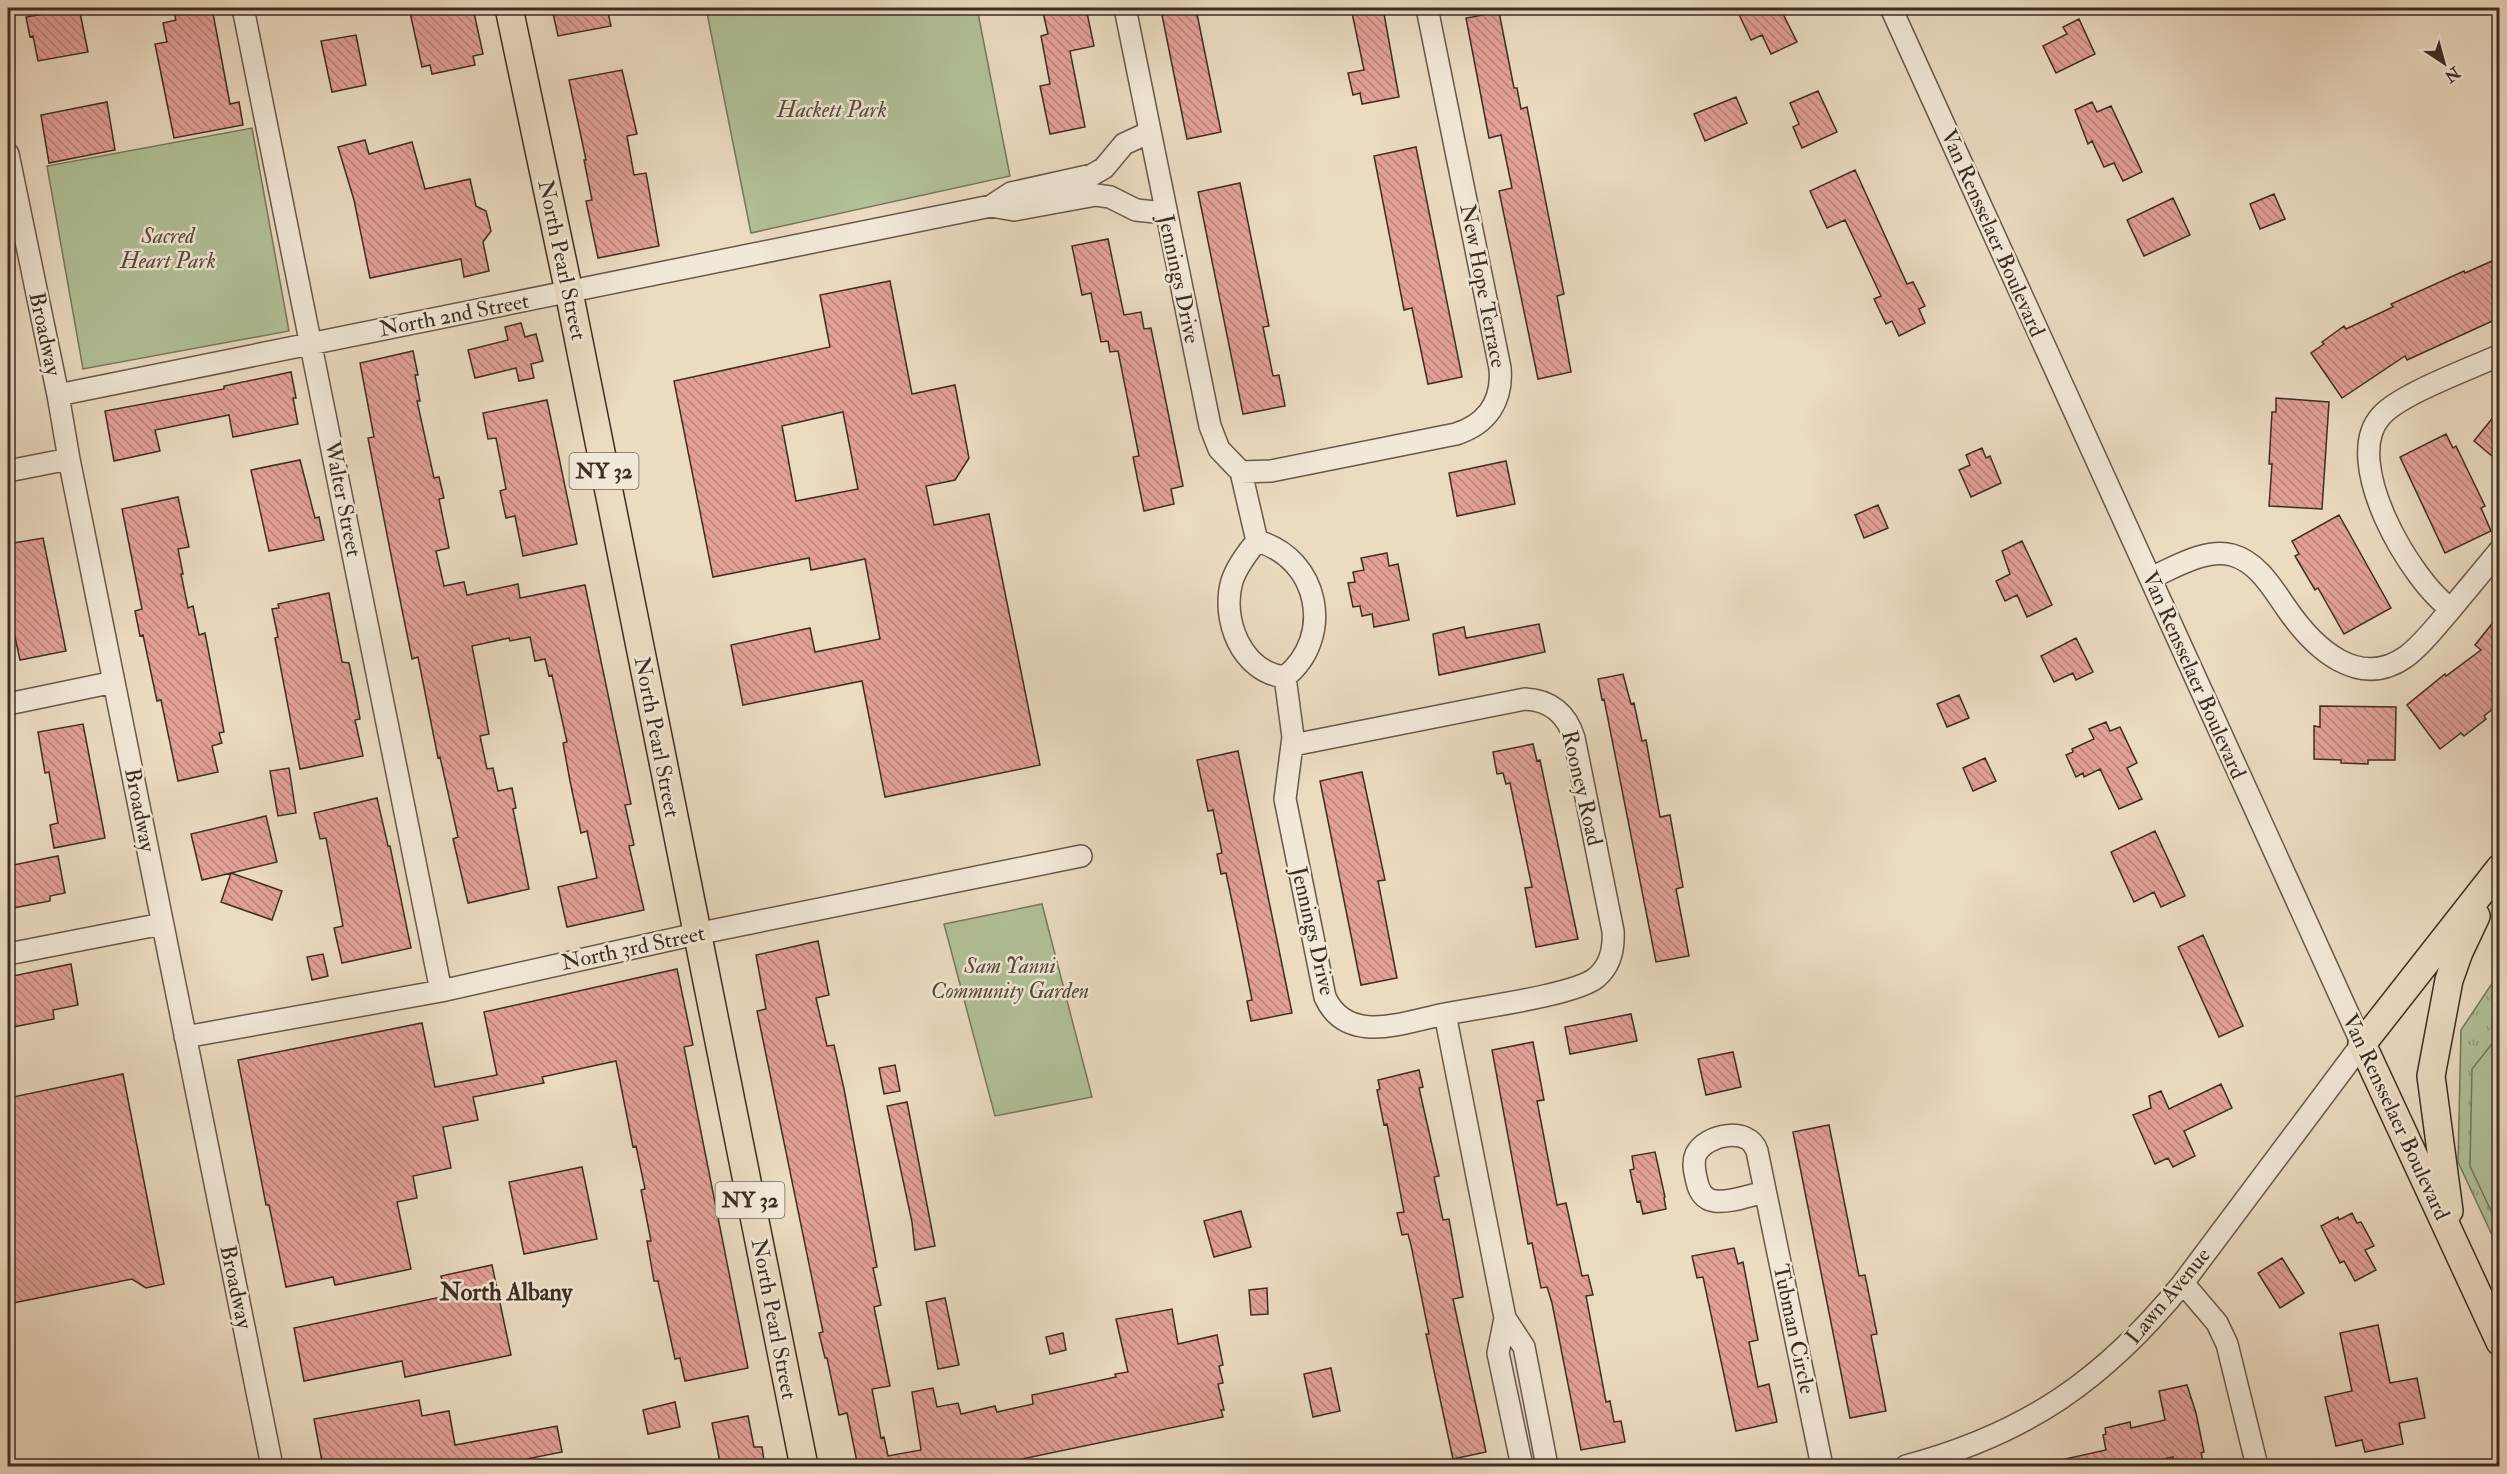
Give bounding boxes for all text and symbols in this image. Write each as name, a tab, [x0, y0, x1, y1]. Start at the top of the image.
north arrow	[2414, 33, 2474, 93]
text: N	[2440, 61, 2465, 87]
park label: Hackett Park	[776, 96, 887, 124]
street label: Van Rensselaer Boulevard	[1935, 125, 2051, 341]
street label: North Pearl Street	[531, 177, 593, 343]
street label: New Hope Terrace	[1452, 202, 1513, 370]
street label: Jennings Drive	[1151, 211, 1206, 346]
park label: Sacred Heart Park	[119, 222, 216, 275]
street label: North 2nd Street	[377, 287, 531, 343]
street label: Broadway	[22, 290, 68, 379]
street label: Walter Street	[318, 438, 368, 559]
road number: NY 32	[570, 453, 638, 489]
street label: Van Rensselaer Boulevard	[2136, 567, 2252, 783]
street label: North Pearl Street	[628, 654, 686, 820]
street label: Rooney Road	[1555, 728, 1609, 849]
street label: Broadway	[118, 766, 162, 855]
street label: Jennings Drive	[1284, 863, 1341, 998]
street label: North 3rd Street	[559, 919, 707, 977]
park label: Sam Yanni Community Garden	[931, 952, 1089, 1005]
street label: Van Rensselaer Boulevard	[2336, 1009, 2456, 1225]
road number: NY 32	[716, 1182, 784, 1218]
street label: North Pearl Street	[745, 1236, 803, 1402]
street label: Lawn Avenue	[2119, 1242, 2217, 1350]
street label: Broadway	[213, 1243, 259, 1332]
street label: Tubman Circle	[1767, 1262, 1821, 1396]
district label: North Albany	[439, 1277, 574, 1308]

